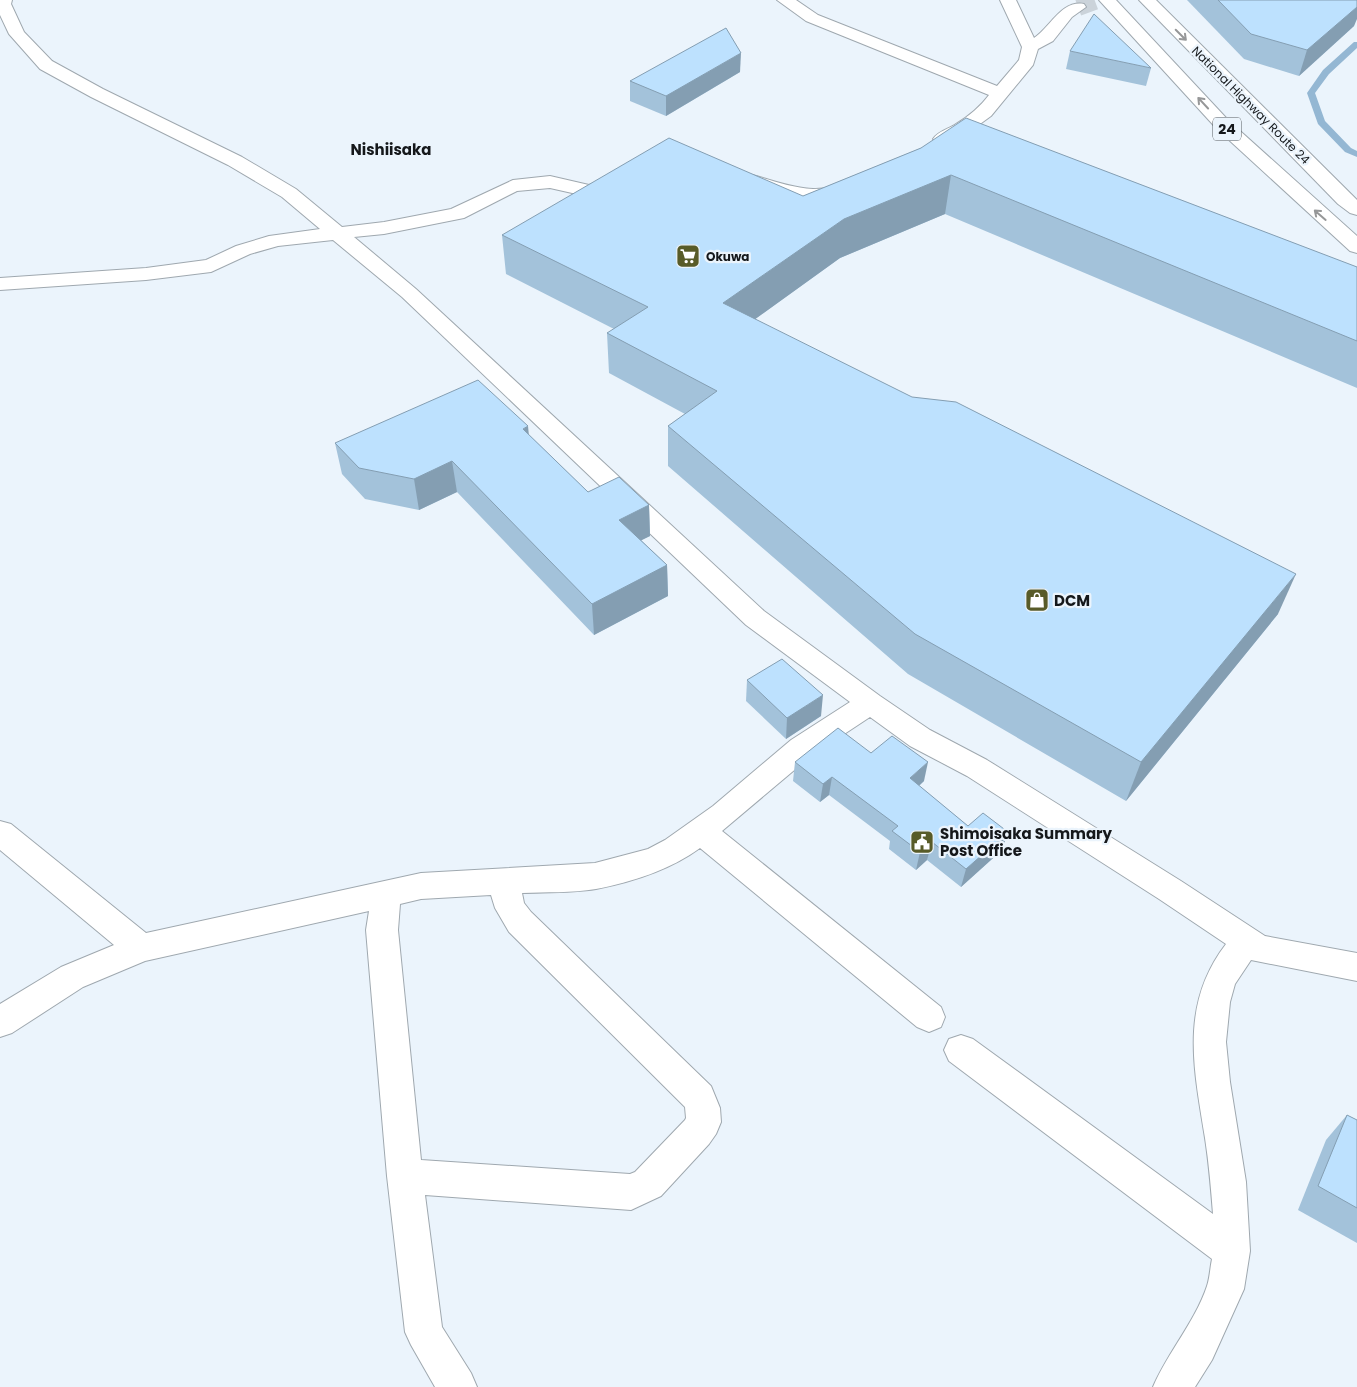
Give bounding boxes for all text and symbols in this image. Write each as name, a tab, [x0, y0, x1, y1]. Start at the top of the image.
one-way arrow	[1175, 28, 1187, 41]
street label: National Highway Route 24	[1189, 43, 1313, 167]
one-way arrow	[1197, 97, 1209, 109]
road number: 24	[1213, 118, 1241, 140]
district label: Nishiisaka	[350, 139, 432, 160]
one-way arrow	[1314, 209, 1327, 221]
supermarket icon: Okuwa	[675, 243, 701, 269]
place label: Okuwa	[706, 248, 749, 265]
shop icon: DCM	[1024, 587, 1050, 613]
place label: DCM	[1054, 590, 1090, 611]
place label: Shimoisaka Summary Post Office	[940, 823, 1113, 861]
public building icon: Shimoisaka Summary Post Office	[909, 829, 935, 855]

